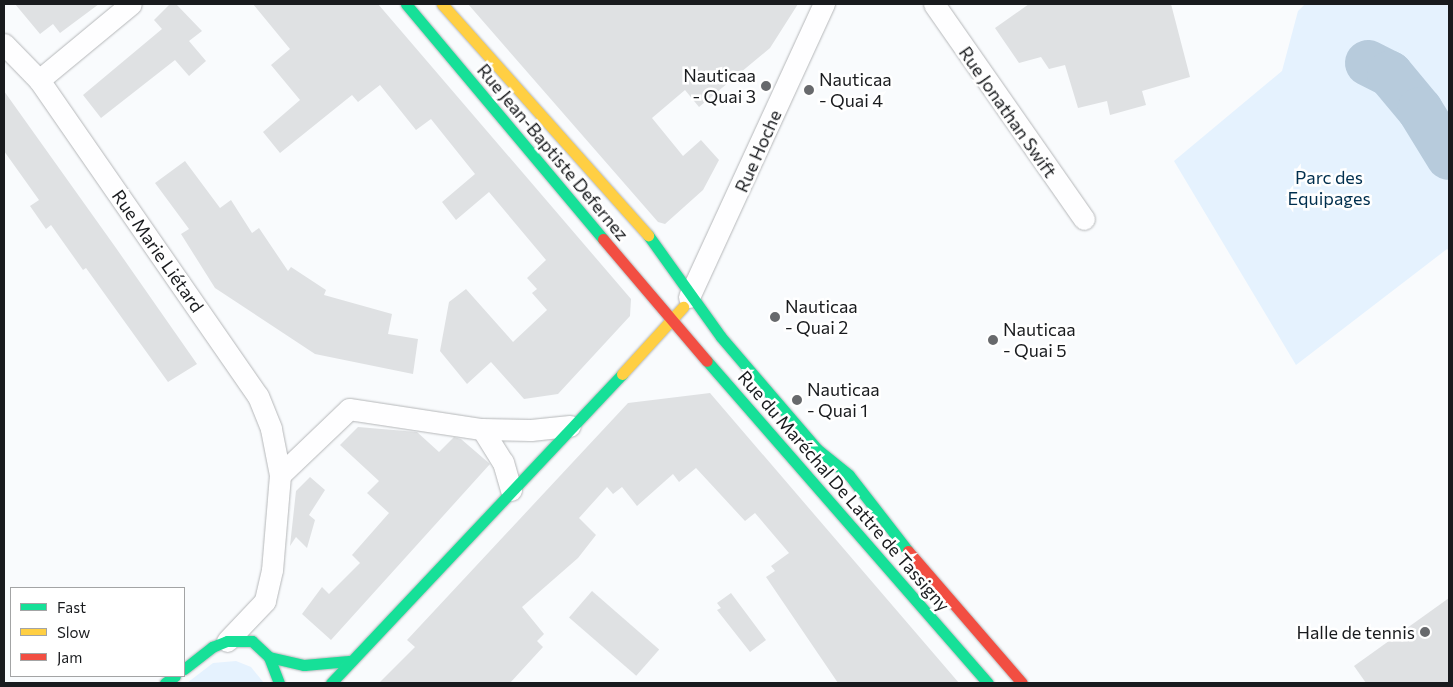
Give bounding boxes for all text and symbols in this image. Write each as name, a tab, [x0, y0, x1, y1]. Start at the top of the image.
street label: Rue Jonathan Swift	[955, 42, 1061, 182]
street label: Rue Jean-Baptiste Defernez	[473, 59, 633, 245]
place label: Nauticaa - Quai 3	[683, 65, 756, 108]
place label: Nauticaa - Quai 4	[819, 69, 892, 112]
marker: Nauticaa - Quai 3	[760, 80, 772, 92]
marker: Nauticaa - Quai 4	[803, 84, 815, 96]
street label: Rue Hoche	[730, 106, 786, 196]
park label: Parc des Equipages	[1287, 167, 1371, 210]
street label: Rue Marie Liétard	[108, 186, 208, 316]
place label: Nauticaa - Quai 2	[785, 296, 858, 338]
marker: Nauticaa - Quai 2	[769, 311, 781, 323]
place label: Nauticaa - Quai 5	[1003, 319, 1076, 362]
marker: Nauticaa - Quai 5	[987, 334, 999, 346]
street label: Rue du Maréchal De Lattre de Tassigny	[734, 366, 954, 616]
place label: Nauticaa - Quai 1	[807, 379, 880, 422]
marker: Nauticaa - Quai 1	[791, 394, 803, 406]
legend	[10, 587, 185, 677]
text: Fast	[57, 598, 86, 616]
place label: Halle de tennis	[1296, 621, 1415, 643]
text: Slow	[57, 623, 90, 641]
marker: Halle de tennis	[1419, 626, 1431, 638]
text: Jam	[57, 648, 82, 666]

